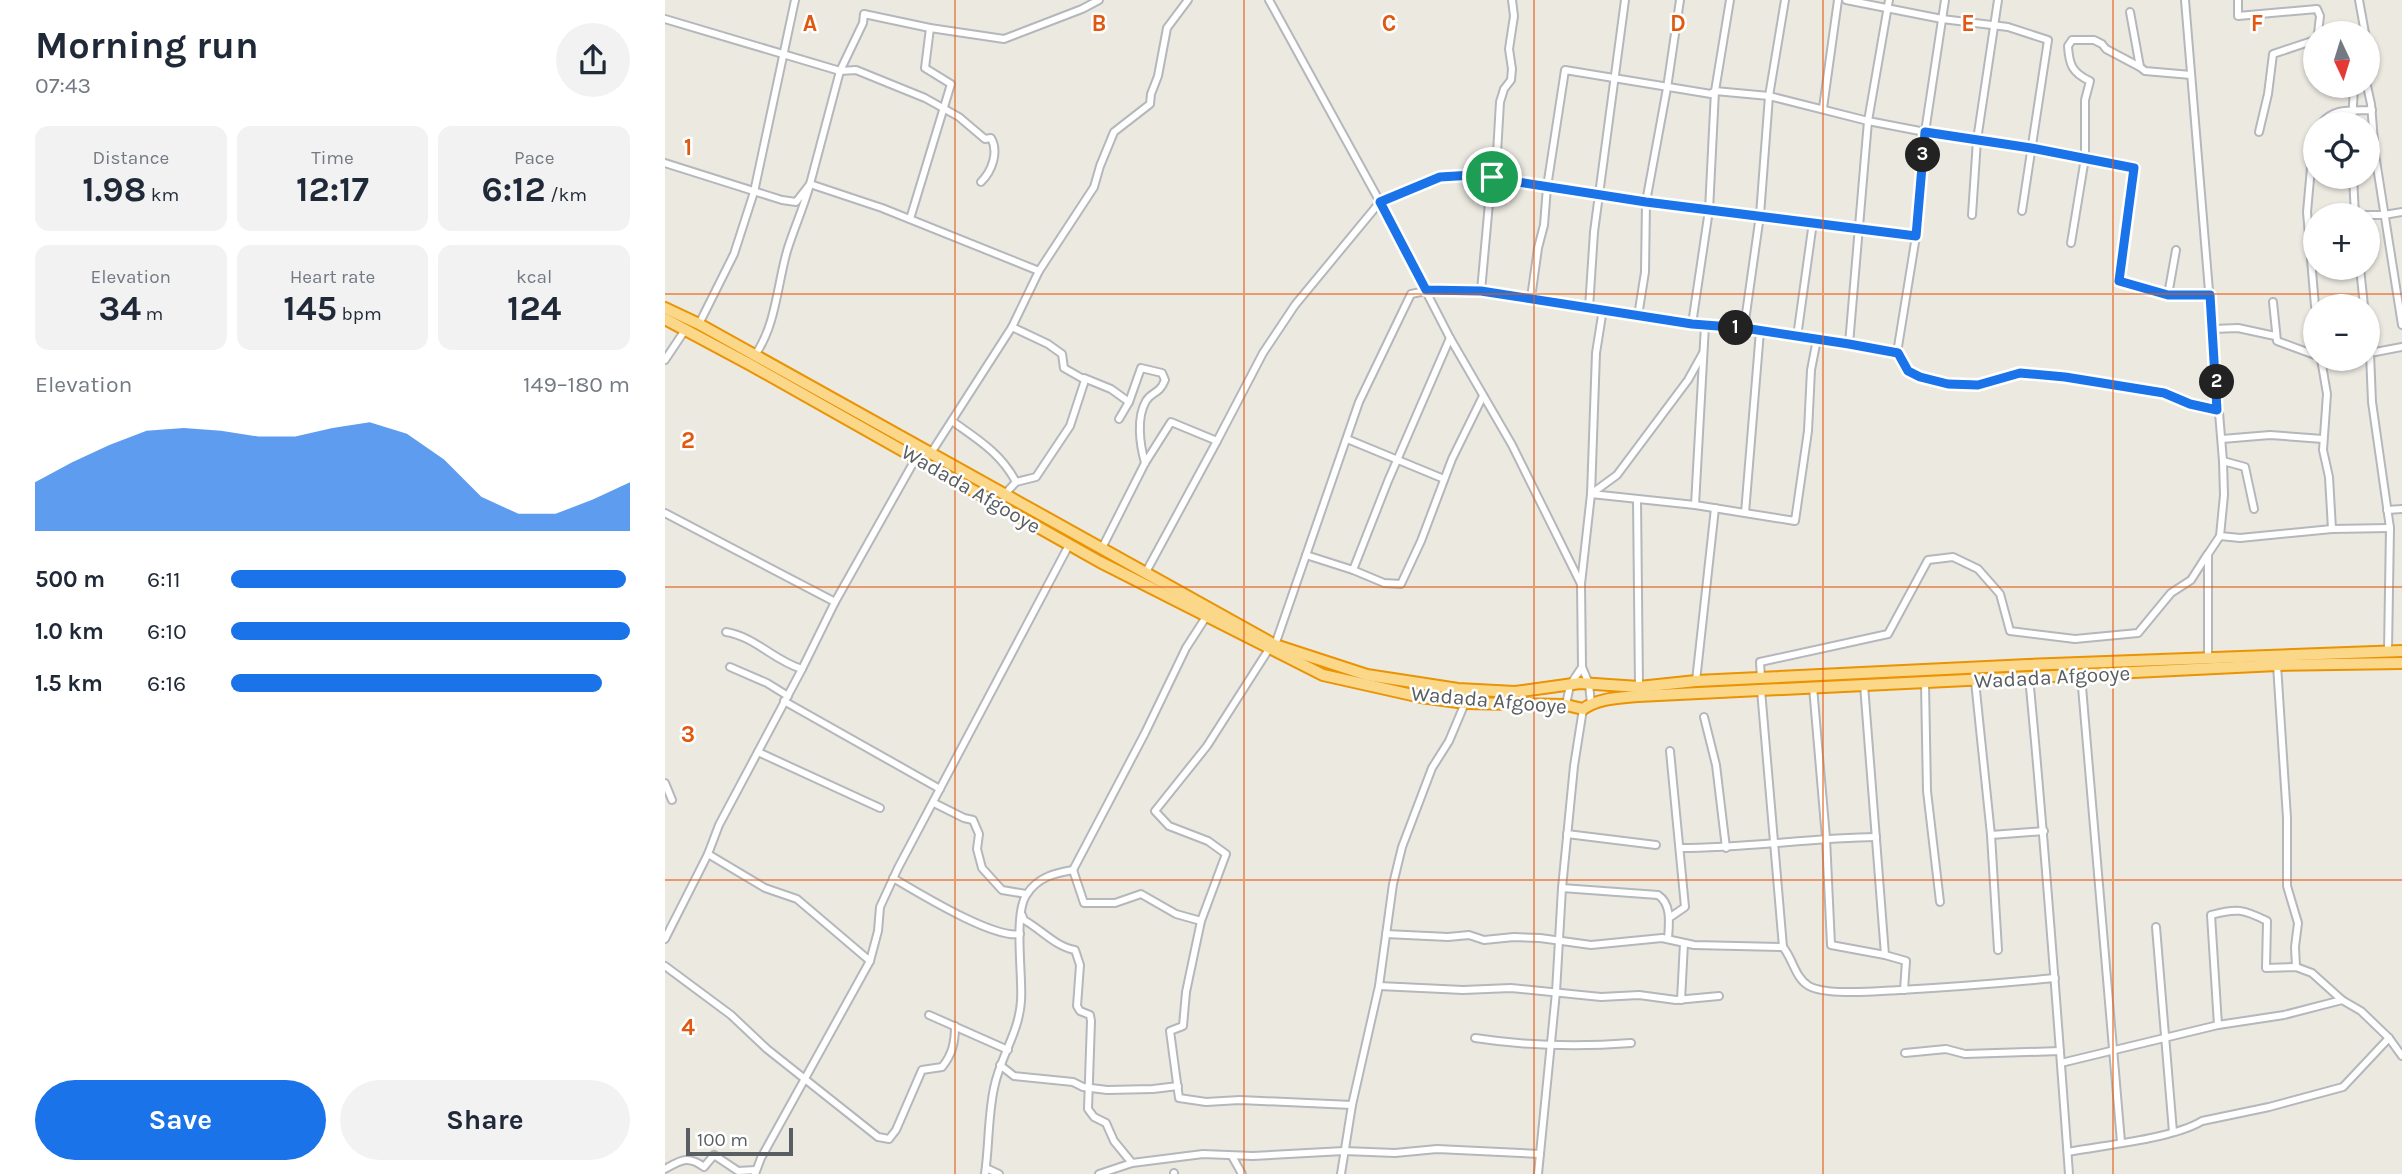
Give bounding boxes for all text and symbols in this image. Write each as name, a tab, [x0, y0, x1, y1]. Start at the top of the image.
text: A	[803, 10, 817, 37]
text: B	[1092, 10, 1106, 37]
text: C	[1382, 10, 1396, 37]
text: D	[1670, 10, 1686, 37]
text: E	[1961, 10, 1975, 37]
text: F	[2251, 10, 2263, 37]
north arrow	[2303, 21, 2380, 98]
map controls	[2303, 21, 2380, 371]
text: Morning run	[35, 23, 259, 68]
button: share	[556, 23, 630, 97]
text: 07:43	[35, 72, 91, 99]
button: locate	[2303, 112, 2380, 189]
text: 1	[684, 134, 692, 161]
pin: 3	[1905, 138, 1941, 172]
text: 3	[1917, 143, 1928, 165]
text: Distance	[92, 147, 169, 169]
text: Time	[311, 147, 354, 169]
text: Pace	[514, 147, 554, 169]
pin	[1462, 147, 1522, 207]
icon: arrive	[1473, 158, 1511, 196]
text: 1.98	[82, 169, 146, 210]
text: 12:17	[296, 169, 369, 210]
text: 6:12	[481, 169, 546, 210]
text: km	[146, 184, 179, 206]
text: /km	[546, 184, 587, 206]
button: +	[2303, 203, 2380, 280]
text: Elevation	[91, 266, 171, 288]
text: Heart rate	[290, 266, 375, 288]
text: kcal	[516, 266, 552, 288]
text: 34	[98, 288, 141, 329]
text: 145	[283, 288, 337, 329]
text: 124	[507, 288, 561, 329]
button: −	[2303, 294, 2380, 371]
text: m	[141, 303, 163, 325]
text: bpm	[337, 303, 382, 325]
pin: 1	[1719, 310, 1753, 346]
text: 1	[1732, 316, 1739, 338]
pin: 2	[2199, 364, 2235, 400]
text: 2	[2211, 370, 2222, 392]
text: Elevation	[35, 371, 132, 398]
text: 149–180 m	[523, 371, 630, 398]
text: 2	[681, 427, 695, 454]
street label: Wadada Afgooye	[897, 439, 1045, 539]
text: 500 m	[35, 566, 105, 593]
text: 6:11	[147, 566, 181, 593]
text: 1.0 km	[35, 618, 104, 645]
text: 6:10	[147, 618, 187, 645]
street label: Wadada Afgooye	[1973, 661, 2131, 693]
text: 1.5 km	[35, 670, 103, 697]
text: 6:16	[147, 670, 186, 697]
street label: Wadada Afgooye	[1410, 681, 1568, 719]
text: 3	[681, 721, 695, 748]
text: 4	[681, 1014, 695, 1041]
button: Save	[35, 1080, 326, 1160]
button: Share	[340, 1080, 630, 1160]
scale bar	[686, 1125, 793, 1157]
text: 100 m	[697, 1129, 748, 1151]

